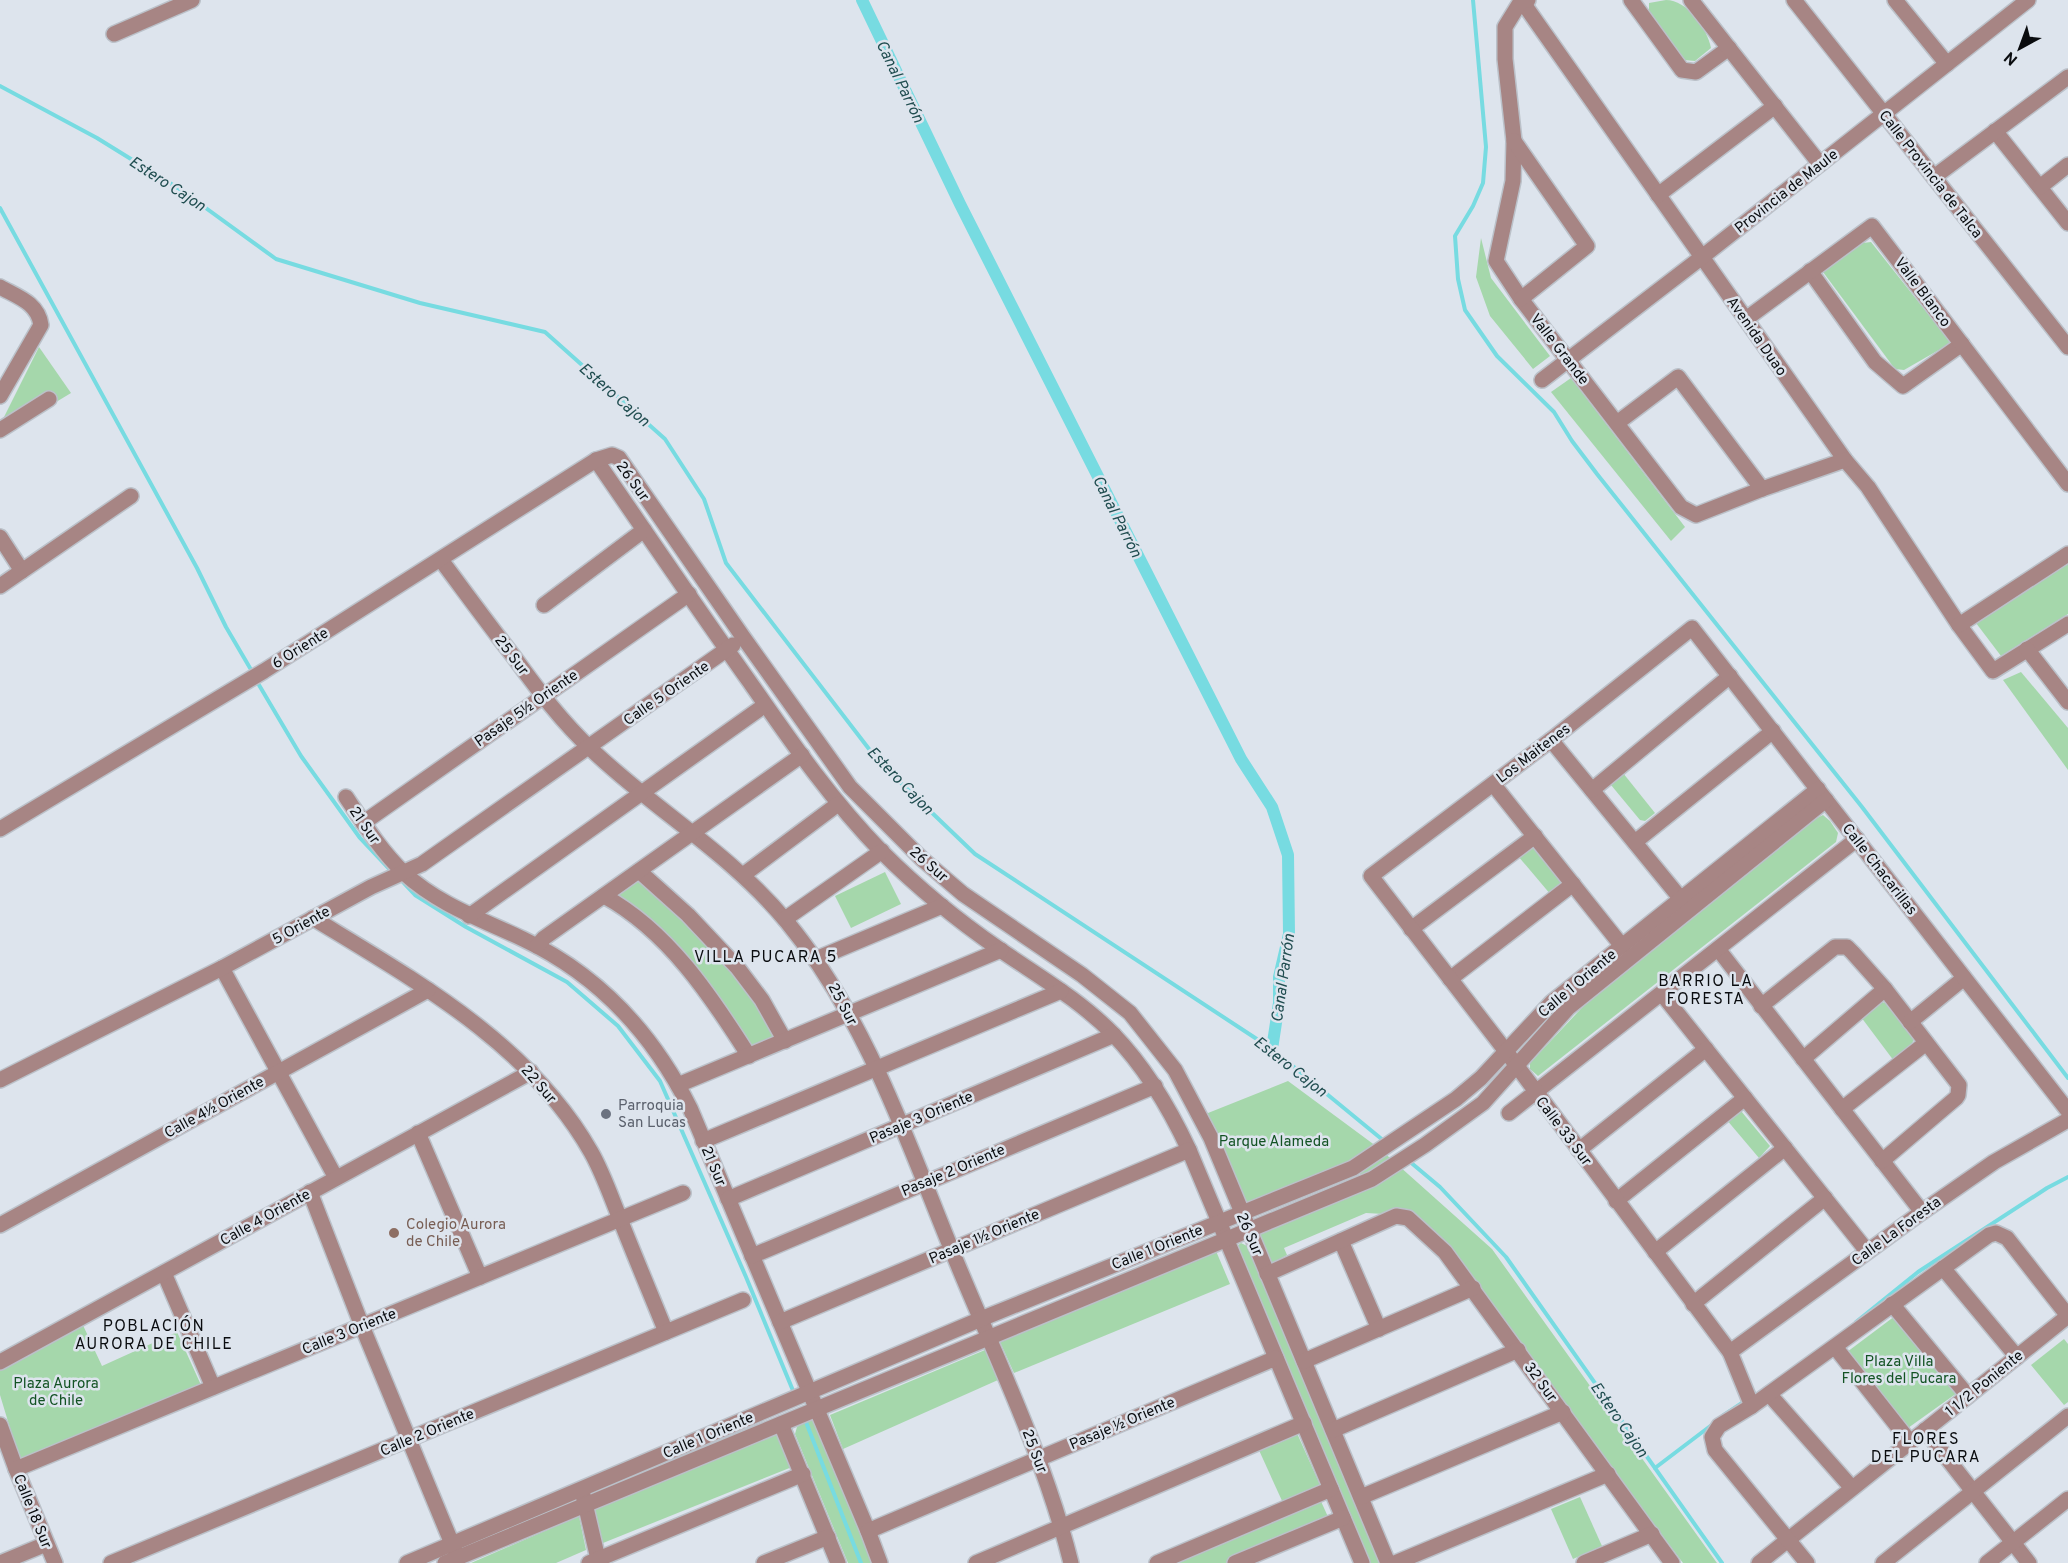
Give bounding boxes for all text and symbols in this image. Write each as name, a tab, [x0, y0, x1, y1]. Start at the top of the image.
north arrow	[1990, 18, 2050, 78]
water label: Canal Parrón	[871, 37, 928, 127]
text: N	[2001, 46, 2022, 69]
street label: Calle Provincia de Talca	[1874, 107, 1986, 243]
street label: Provincia de Maule	[1731, 146, 1842, 238]
water label: Estero Cajon	[125, 152, 209, 217]
street label: Valle Blanco	[1889, 254, 1954, 332]
street label: Avenida Duao	[1721, 293, 1790, 380]
street label: Valle Grande	[1525, 311, 1593, 389]
water label: Estero Cajon	[574, 359, 653, 432]
street label: 26 Sur	[611, 458, 653, 506]
water label: Canal Parrón	[1087, 473, 1146, 561]
street label: 6 Oriente	[269, 624, 333, 674]
street label: 25 Sur	[490, 632, 532, 680]
street label: Calle 5 Oriente	[620, 658, 713, 731]
street label: Pasaje 5½ Oriente	[471, 666, 582, 752]
street label: Los Maitenes	[1493, 720, 1575, 788]
water label: Estero Cajon	[862, 743, 937, 820]
street label: 21 Sur	[344, 803, 384, 849]
street label: Calle Chacarillas	[1837, 820, 1921, 920]
street label: 26 Sur	[905, 843, 951, 887]
street label: 5 Oriente	[269, 903, 334, 950]
water label: Canal Parrón	[1268, 932, 1300, 1024]
street label: Calle 1 Oriente	[1535, 946, 1621, 1023]
district label: VILLA PUCARA 5	[694, 948, 838, 968]
district label: BARRIO LA FORESTA	[1658, 972, 1754, 1010]
street label: 25 Sur	[823, 980, 861, 1029]
water label: Estero Cajon	[1249, 1033, 1331, 1103]
street label: 22 Sur	[516, 1062, 560, 1108]
street label: Calle 4½ Oriente	[161, 1073, 268, 1144]
street label: Pasaje 3 Oriente	[867, 1088, 976, 1149]
street label: Calle 33 Sur	[1531, 1093, 1595, 1170]
place label: Parroquia San Lucas	[618, 1097, 686, 1133]
marker: Parroquia San Lucas	[599, 1107, 613, 1121]
park label: Parque Alameda	[1219, 1133, 1329, 1152]
street label: Pasaje 2 Oriente	[899, 1141, 1008, 1202]
street label: 21 Sur	[696, 1144, 730, 1190]
street label: Calle 4 Oriente	[217, 1186, 314, 1251]
street label: Calle La Foresta	[1848, 1193, 1945, 1271]
street label: Pasaje 1½ Oriente	[926, 1206, 1043, 1269]
street label: 26 Sur	[1231, 1210, 1266, 1259]
place label: Colegio Aurora de Chile	[406, 1216, 506, 1252]
street label: Calle 1 Oriente	[1109, 1221, 1206, 1275]
marker: Colegio Aurora de Chile	[387, 1226, 401, 1240]
street label: Calle 3 Oriente	[300, 1305, 400, 1360]
district label: POBLACIÓN AURORA DE CHILE	[75, 1315, 233, 1355]
street label: 1 1/2 Poniente	[1942, 1347, 2028, 1421]
park label: Plaza Villa Flores del Pucara	[1841, 1353, 1957, 1389]
street label: 32 Sur	[1519, 1359, 1561, 1407]
park label: Plaza Aurora de Chile	[13, 1375, 99, 1411]
water label: Estero Cajon	[1585, 1379, 1652, 1462]
street label: Pasaje ½ Oriente	[1067, 1394, 1178, 1455]
street label: Calle 2 Oriente	[378, 1405, 477, 1462]
street label: Calle 1 Oriente	[660, 1409, 757, 1464]
street label: 25 Sur	[1017, 1427, 1051, 1476]
district label: FLORES DEL PUCARA	[1871, 1430, 1981, 1468]
street label: Calle 18 Sur	[8, 1472, 55, 1552]

